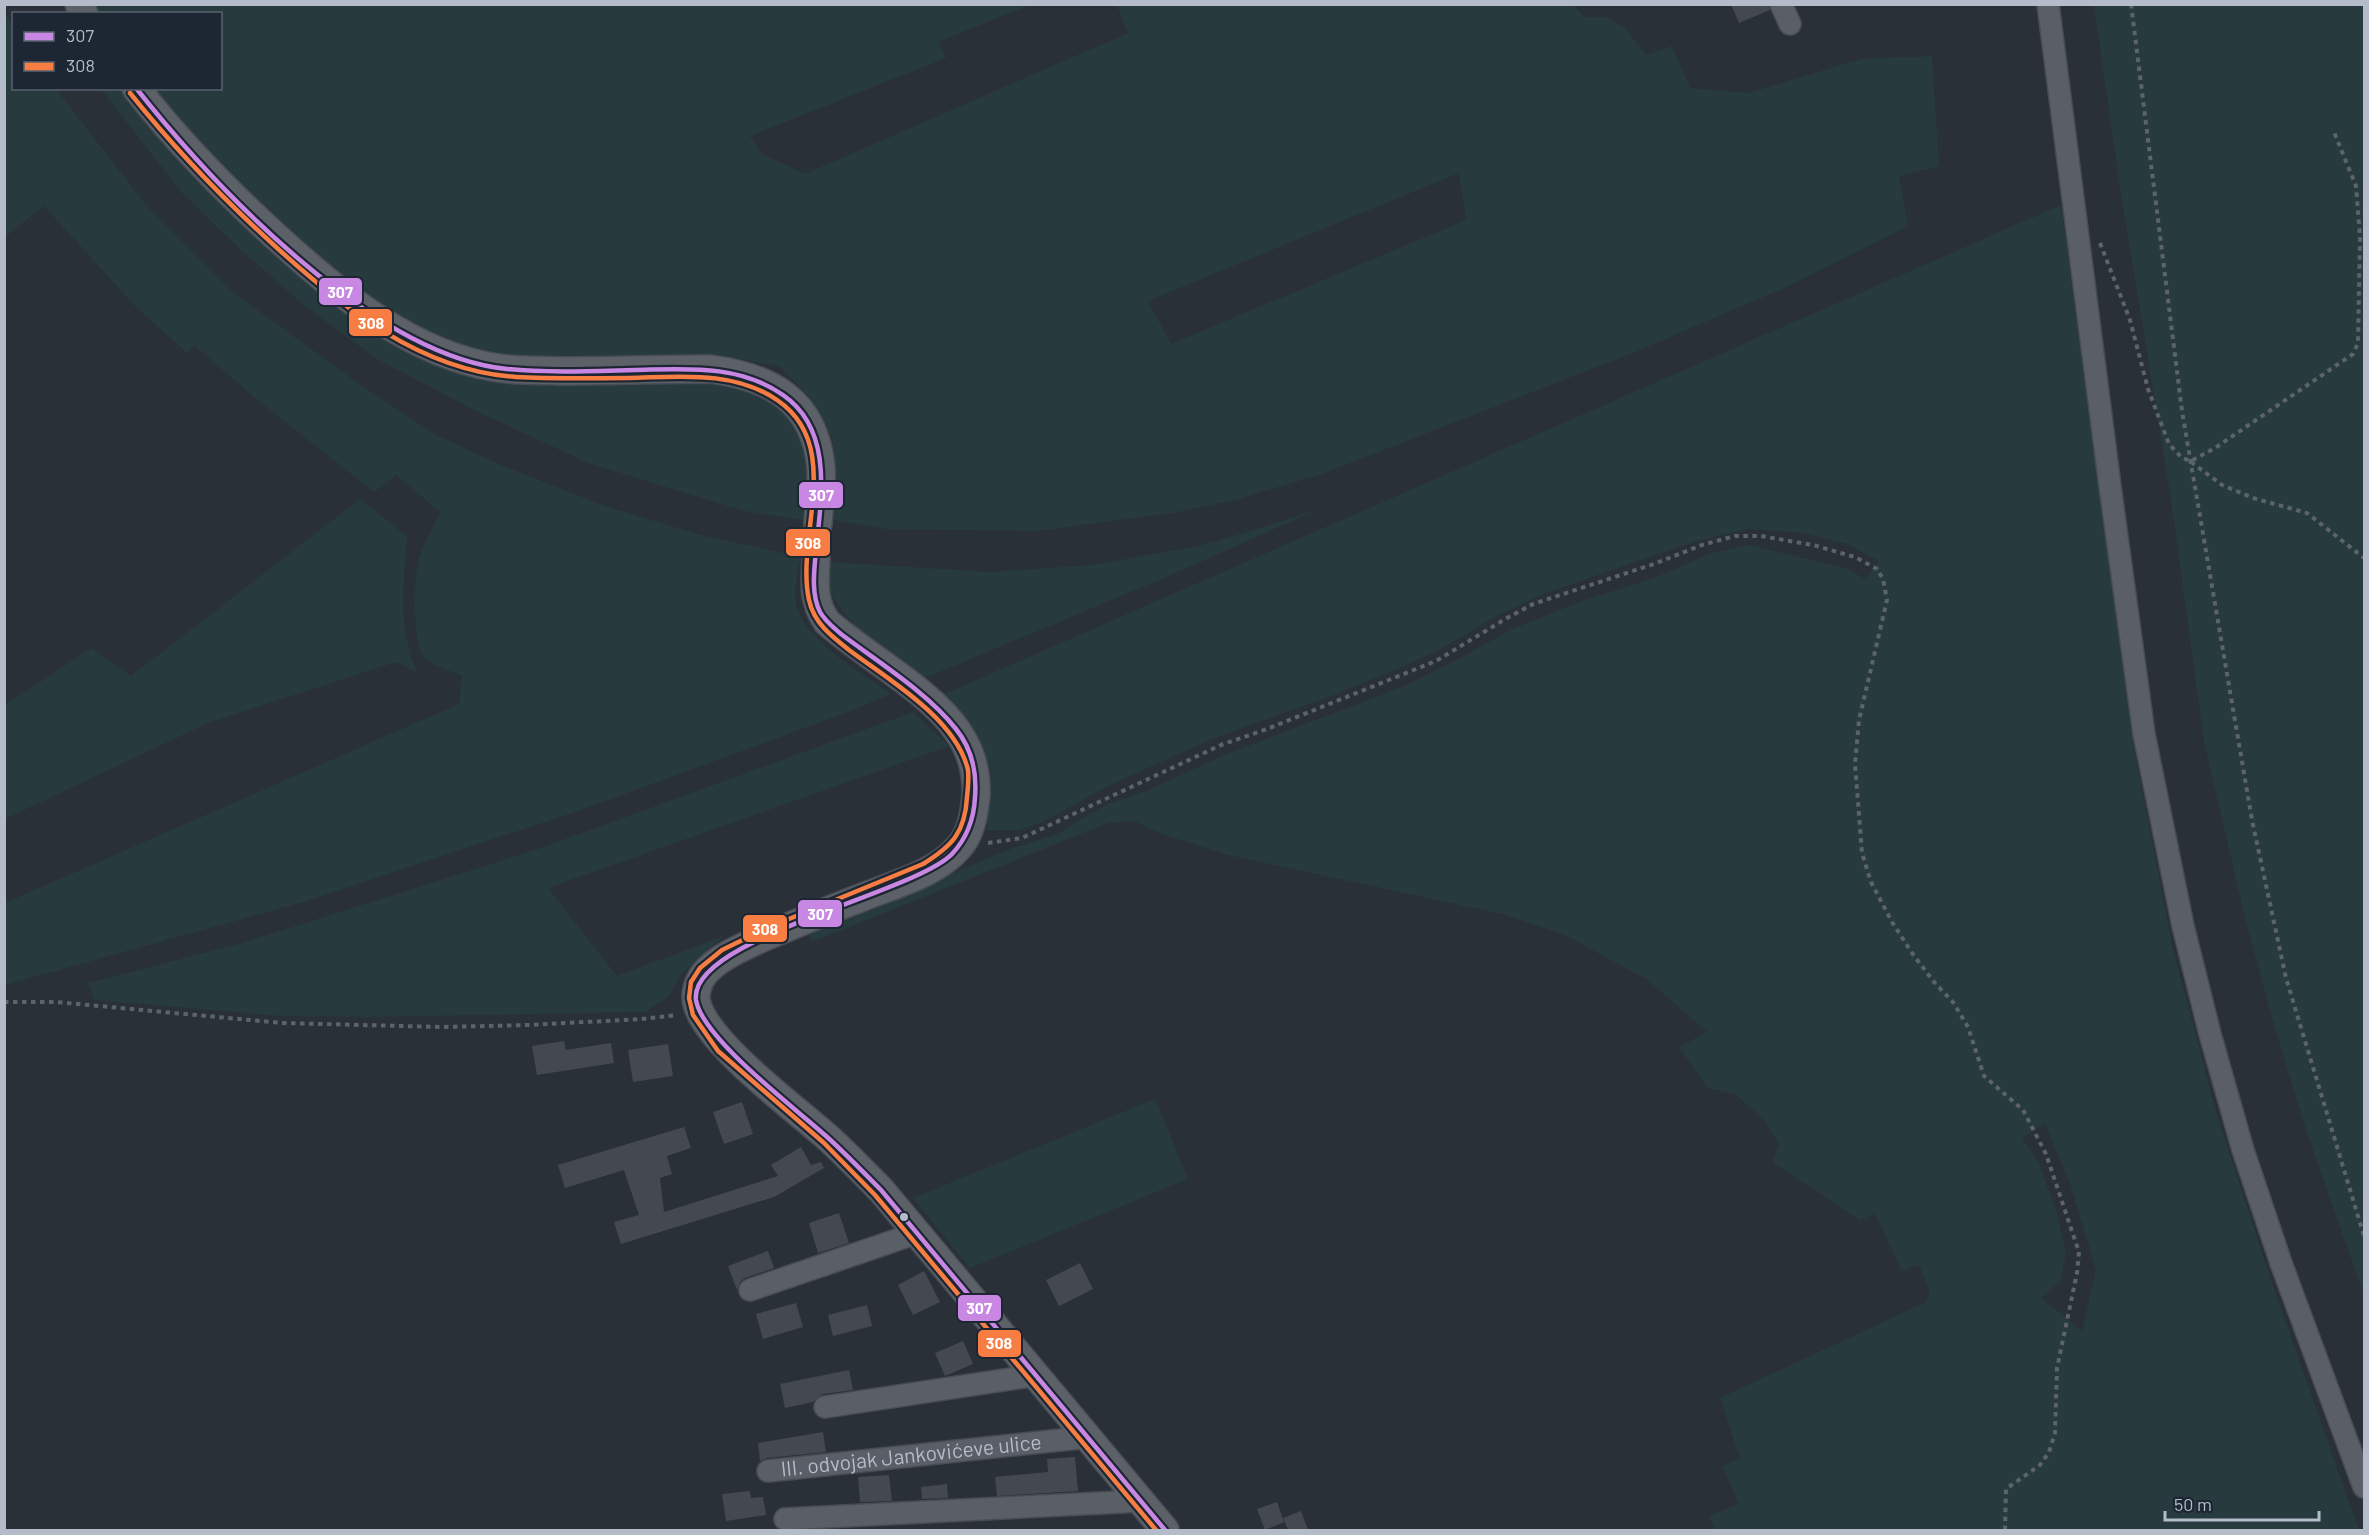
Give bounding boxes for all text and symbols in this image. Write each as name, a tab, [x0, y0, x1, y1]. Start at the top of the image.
legend	[12, 12, 222, 90]
text: 307	[66, 24, 94, 46]
text: 308	[66, 54, 95, 76]
line badge: 307	[318, 277, 363, 306]
text: 307	[327, 282, 353, 301]
line badge: 308	[348, 308, 393, 337]
text: 308	[358, 313, 385, 332]
line badge: 307	[798, 481, 844, 509]
text: 307	[808, 485, 834, 504]
line badge: 308	[785, 528, 831, 557]
text: 308	[795, 533, 822, 552]
line badge: 307	[797, 899, 843, 928]
text: 307	[807, 904, 833, 923]
line badge: 308	[742, 914, 788, 943]
text: 308	[752, 919, 779, 938]
unlabelled marker	[898, 1211, 910, 1223]
line badge: 307	[957, 1294, 1002, 1322]
text: 307	[966, 1298, 992, 1317]
line badge: 308	[977, 1329, 1022, 1358]
text: 308	[986, 1333, 1013, 1352]
street label: III. odvojak Jankovićeve ulice	[779, 1428, 1043, 1481]
scale bar	[2165, 1484, 2320, 1522]
text: 50 m	[2174, 1493, 2212, 1515]

